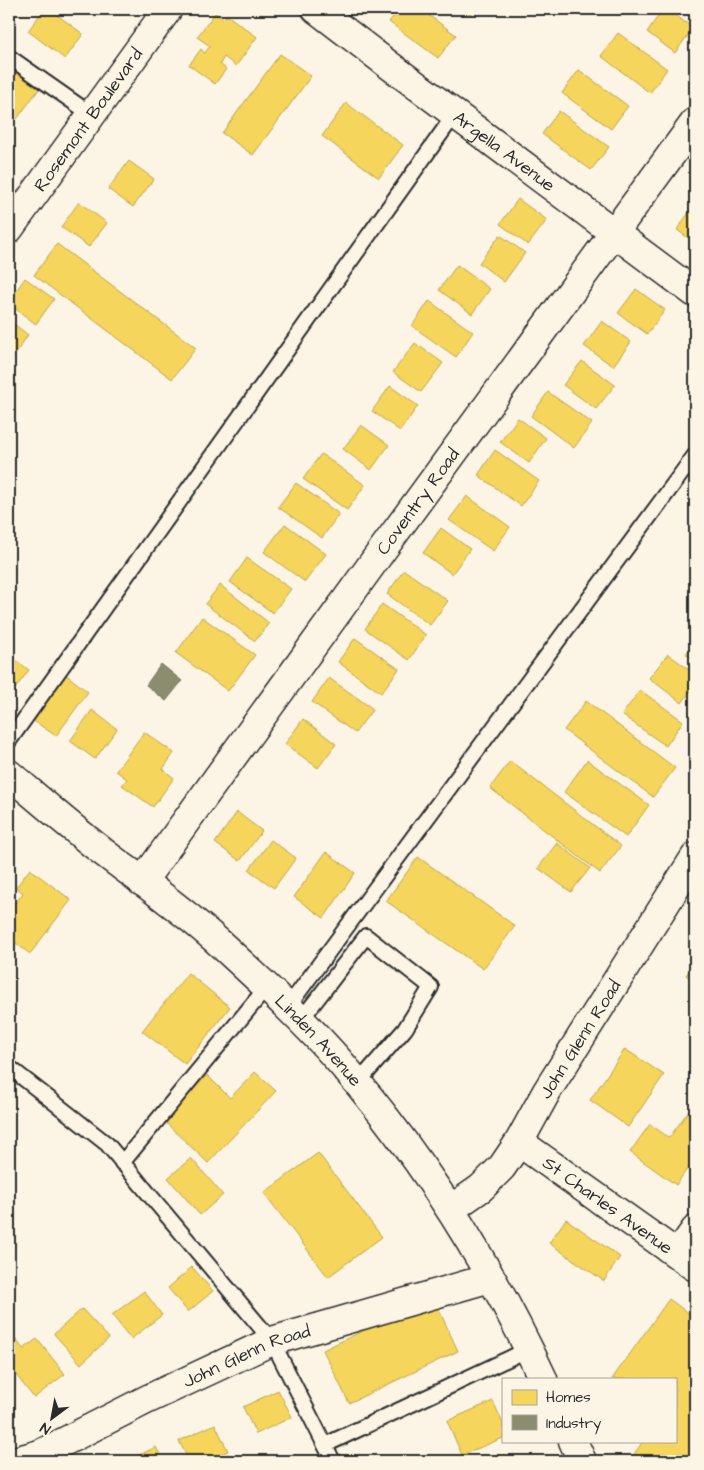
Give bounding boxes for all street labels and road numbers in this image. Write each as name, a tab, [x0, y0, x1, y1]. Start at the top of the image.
street label: Rosemont Boulevard	[28, 43, 149, 197]
street label: Argella Avenue	[448, 105, 560, 198]
street label: Coventry Road	[371, 443, 466, 560]
street label: John Glenn Road	[533, 975, 627, 1103]
street label: Linden Avenue	[269, 989, 368, 1092]
street label: St Charles Avenue	[537, 1151, 678, 1261]
street label: John Glenn Road	[179, 1319, 313, 1394]

